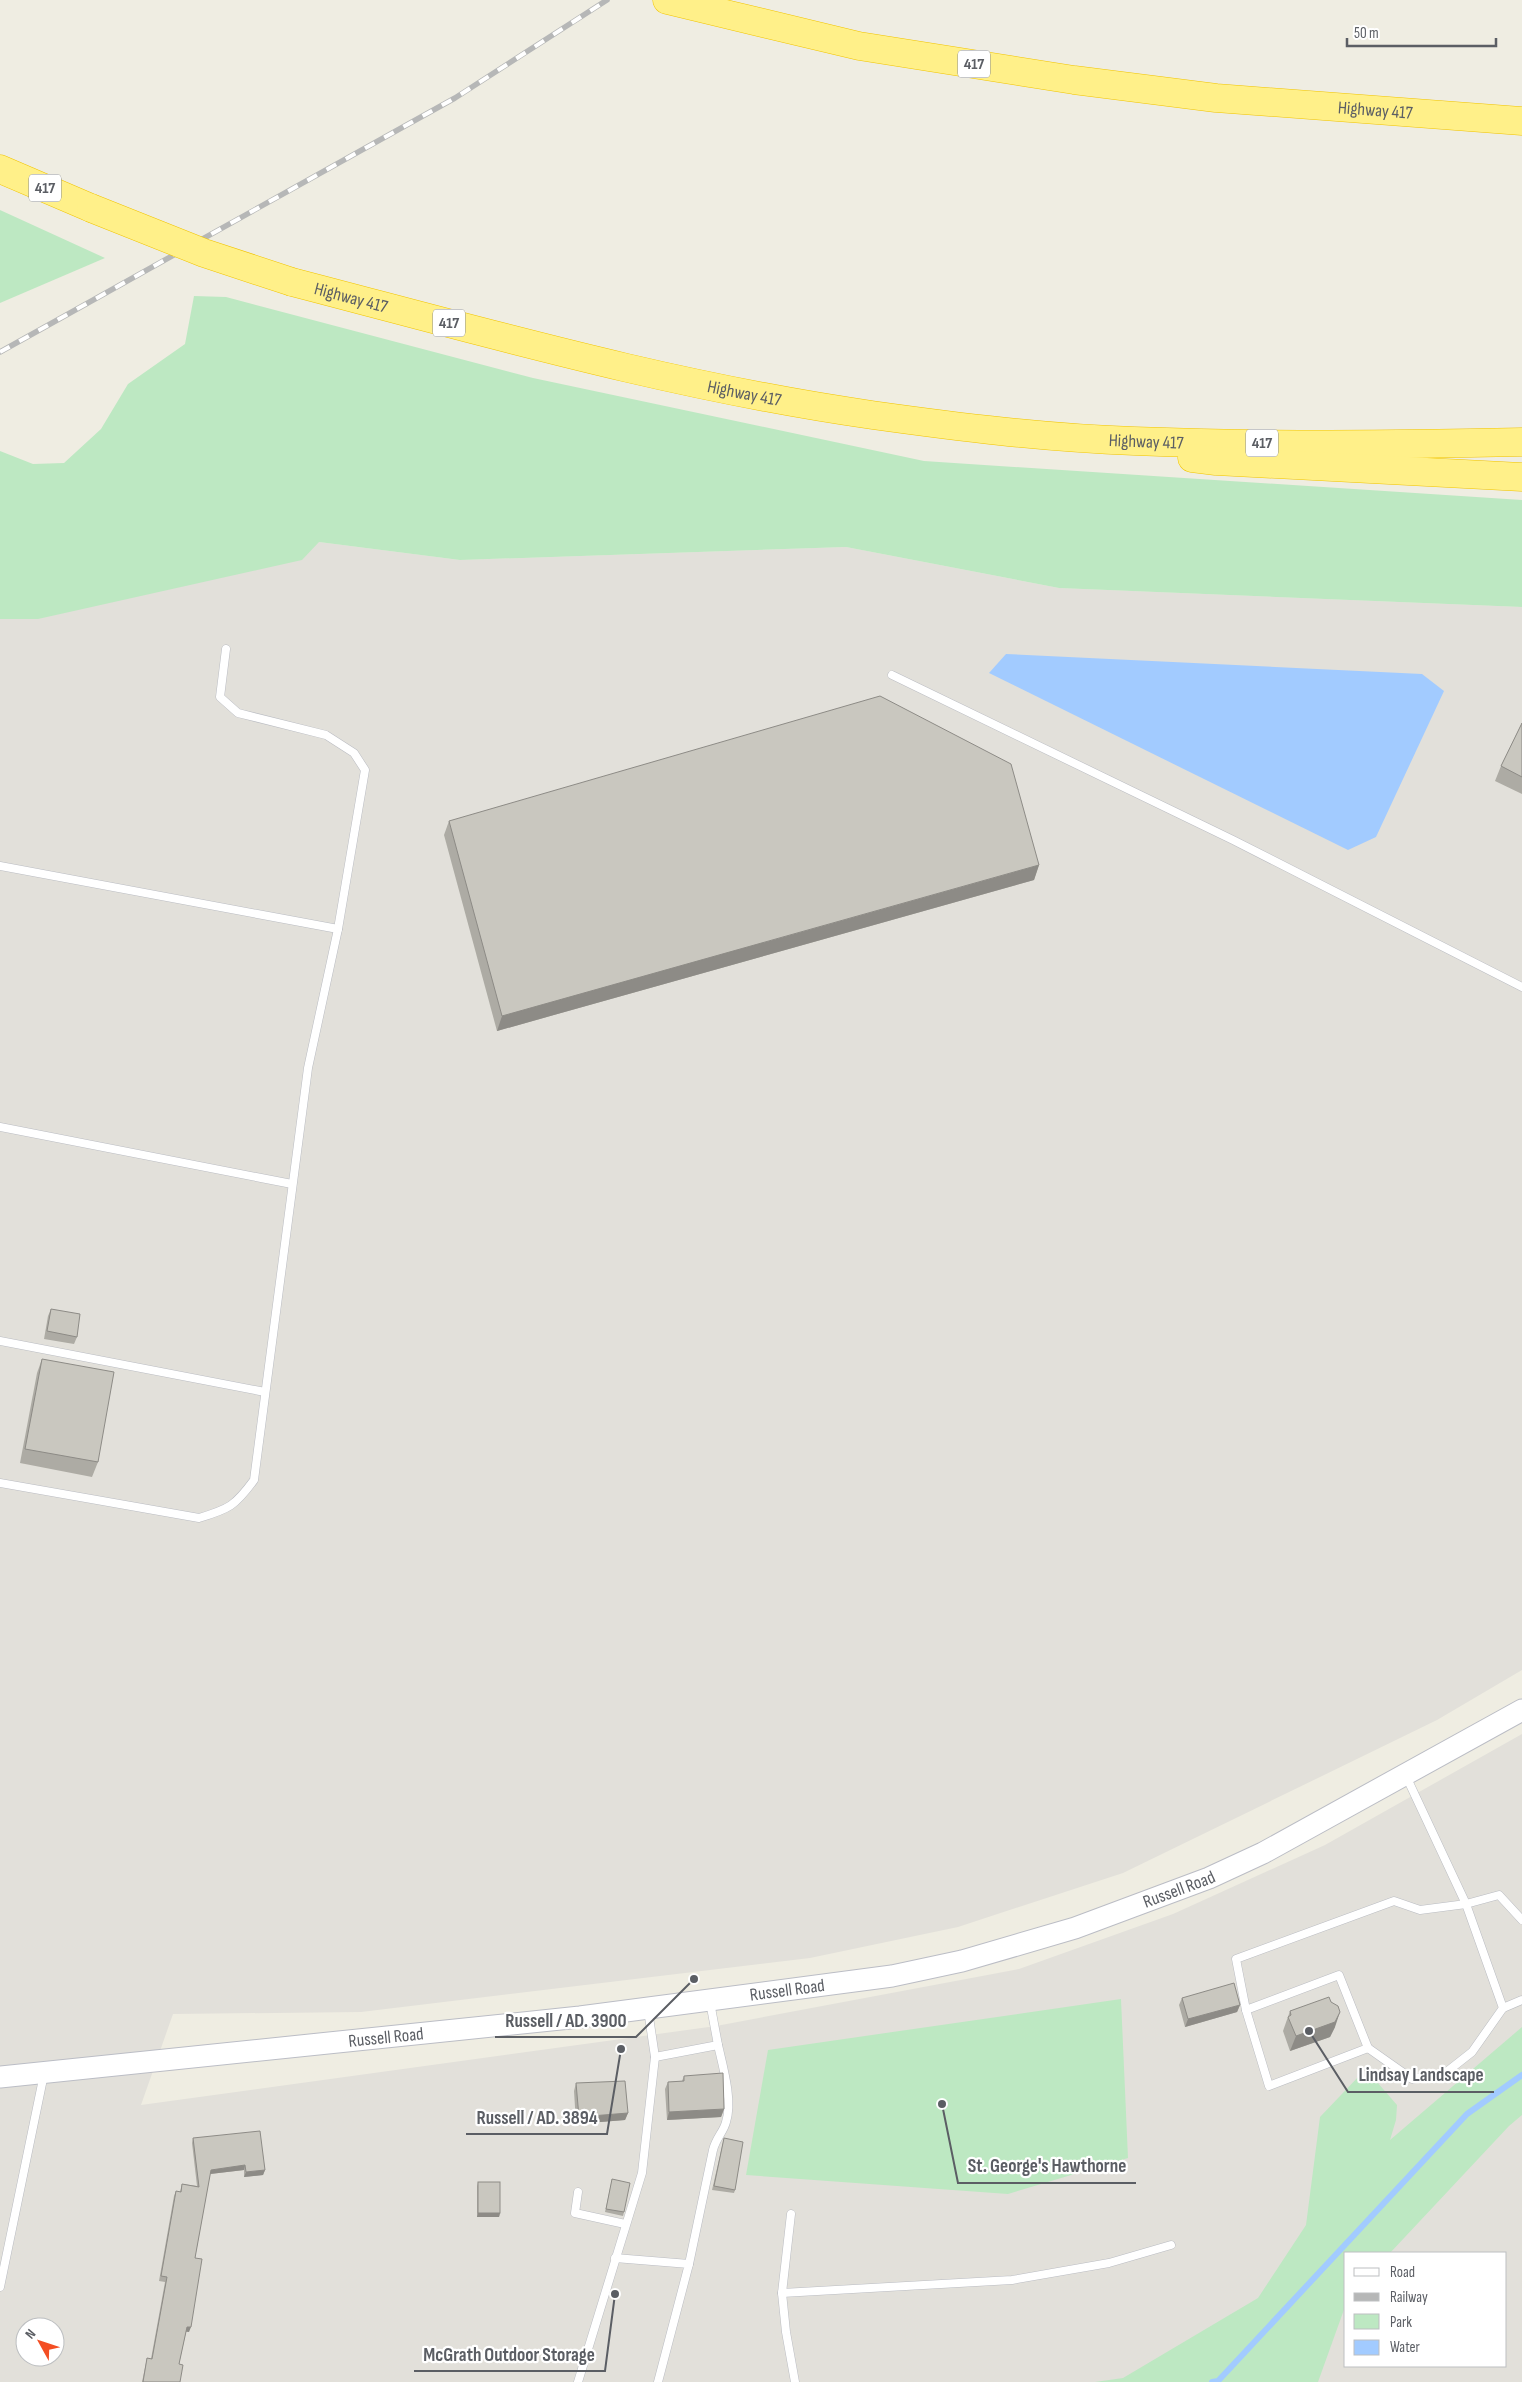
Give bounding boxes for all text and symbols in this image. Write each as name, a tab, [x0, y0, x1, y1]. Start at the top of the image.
scale bar	[1347, 15, 1496, 47]
text: 50 m	[1354, 24, 1379, 43]
road number: 417	[958, 51, 990, 78]
street label: Highway 417	[1337, 97, 1414, 123]
road number: 417	[29, 174, 61, 202]
street label: Highway 417	[312, 278, 391, 317]
road number: 417	[433, 309, 465, 336]
street label: Highway 417	[706, 376, 784, 411]
street label: Highway 417	[1108, 429, 1185, 453]
road number: 417	[1246, 429, 1278, 456]
street label: Russell Road	[1140, 1866, 1219, 1912]
street label: Russell Road	[748, 1974, 826, 2005]
callout: Russell / AD. 3900	[495, 2003, 636, 2037]
text: Russell / AD. 3900	[505, 2010, 627, 2033]
street label: Russell Road	[347, 2023, 425, 2051]
callout: Lindsay Landscape	[1348, 2058, 1494, 2092]
text: Lindsay Landscape	[1358, 2064, 1484, 2087]
callout: Russell / AD. 3894	[466, 2100, 607, 2134]
text: Russell / AD. 3894	[476, 2107, 598, 2130]
callout: St. George's Hawthorne	[958, 2149, 1136, 2183]
text: St. George's Hawthorne	[968, 2155, 1126, 2178]
legend	[1344, 2252, 1507, 2367]
text: Road	[1390, 2263, 1415, 2282]
text: Railway	[1390, 2288, 1428, 2307]
text: Park	[1390, 2313, 1412, 2332]
north arrow	[15, 2317, 65, 2367]
text: N	[22, 2326, 39, 2342]
callout: McGrath Outdoor Storage	[414, 2337, 605, 2371]
text: Water	[1390, 2338, 1421, 2357]
text: McGrath Outdoor Storage	[423, 2344, 595, 2367]

